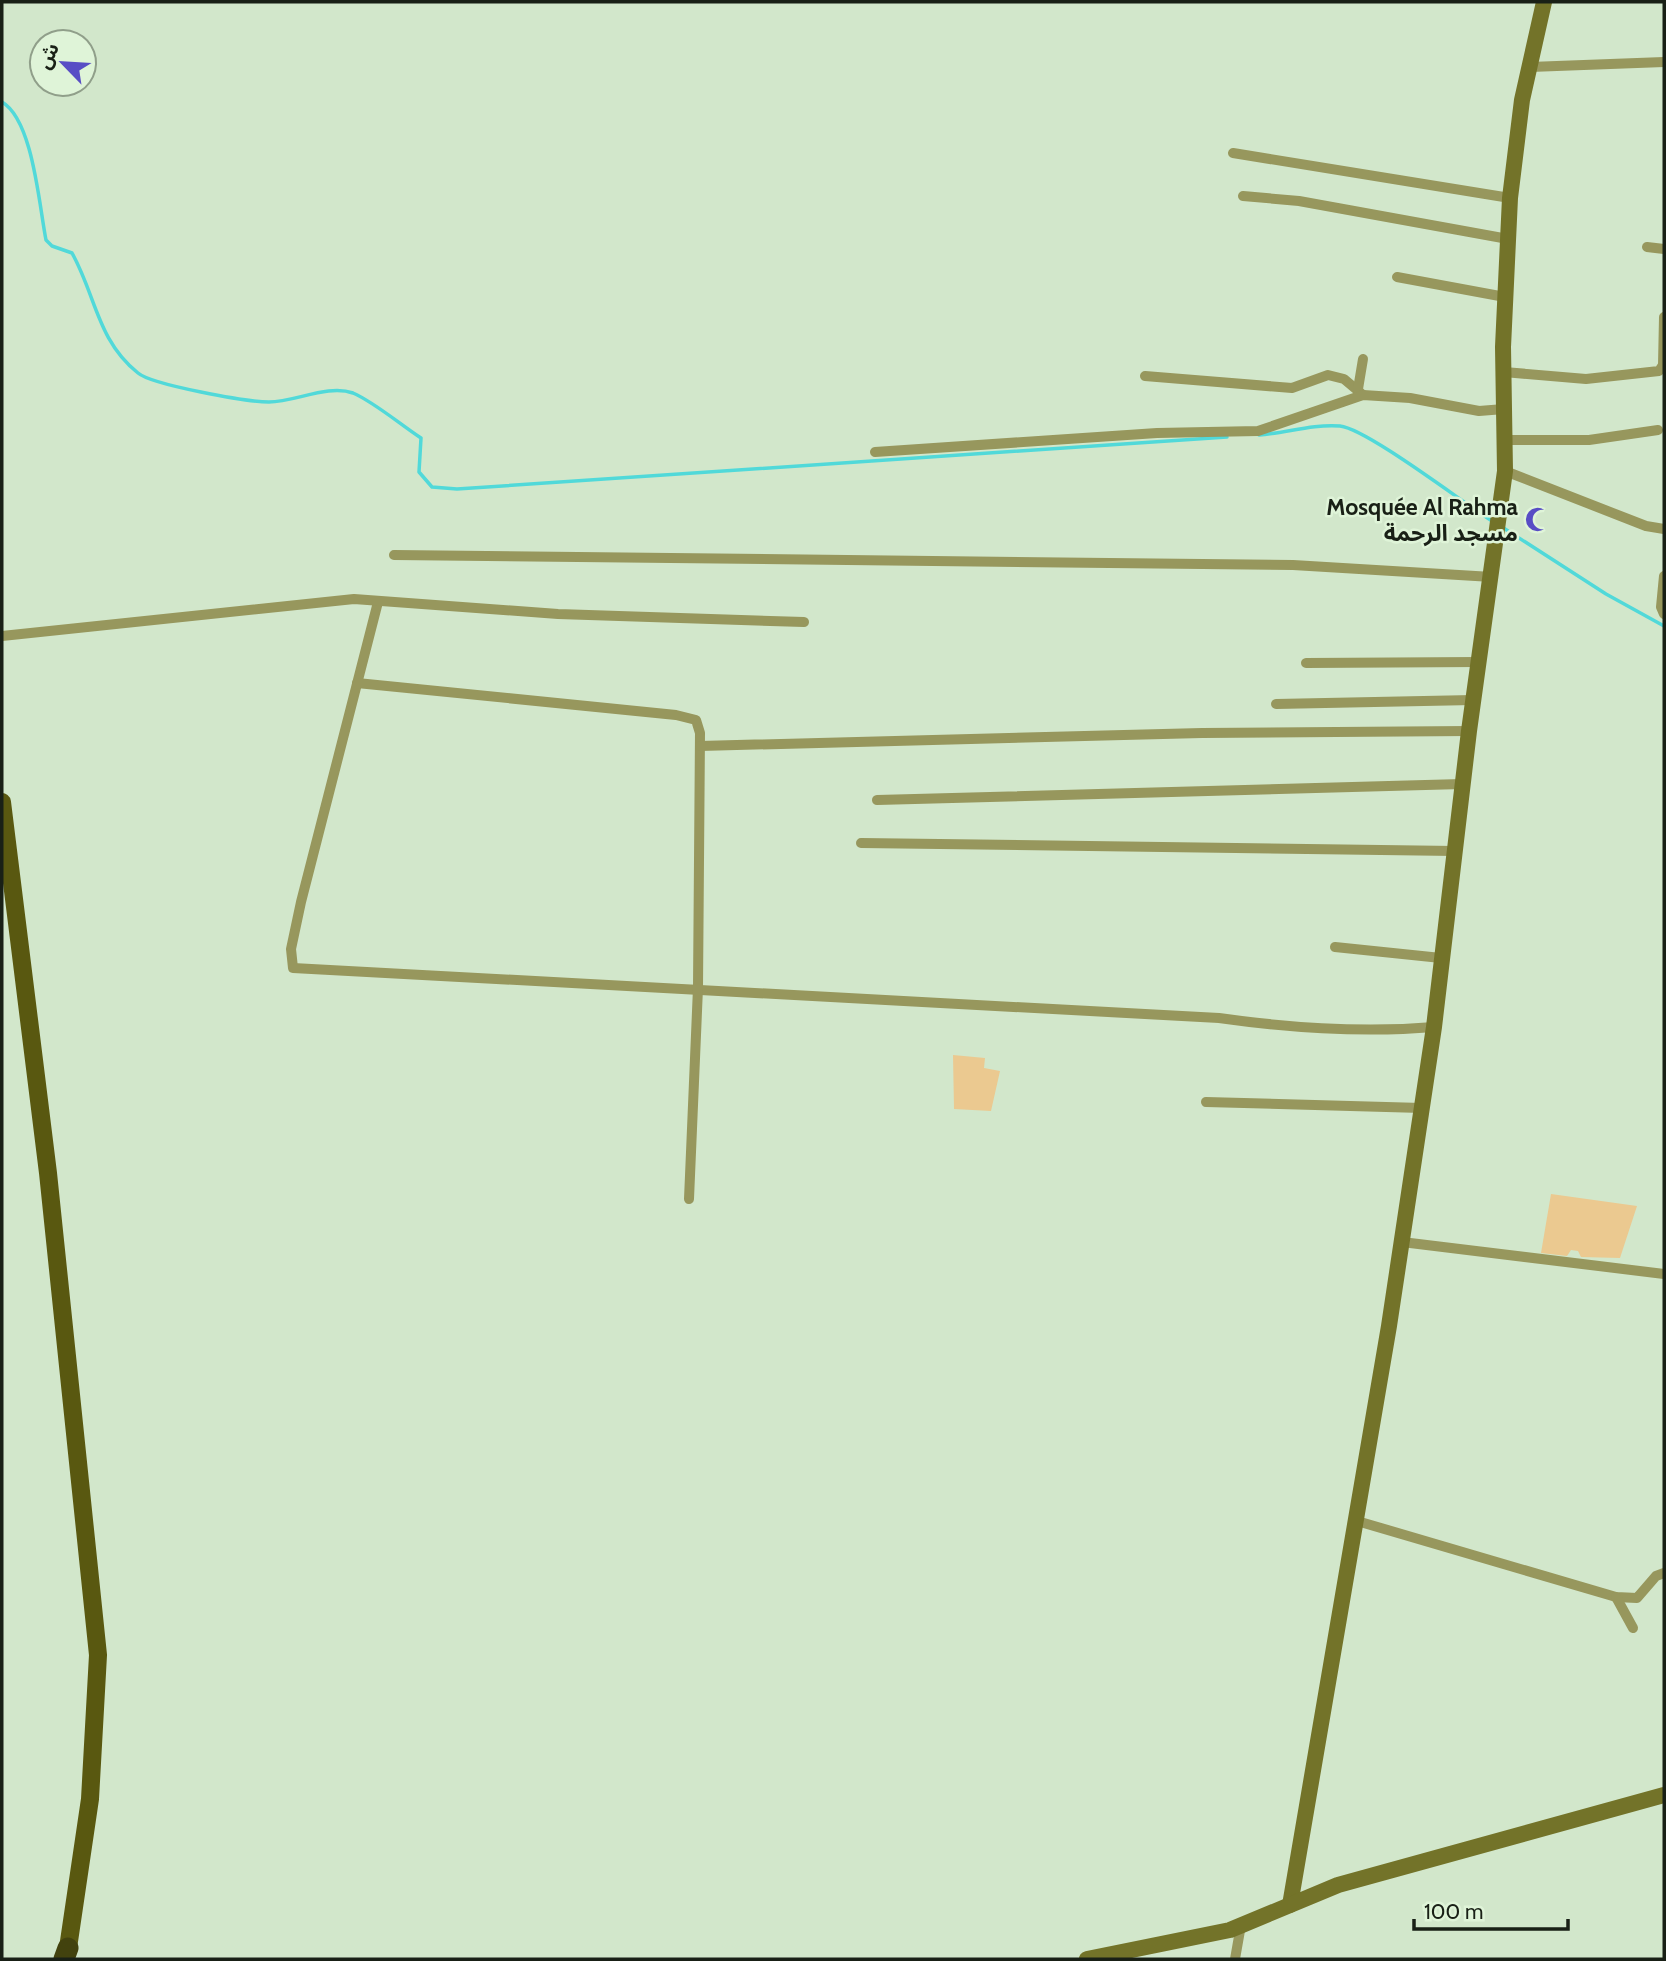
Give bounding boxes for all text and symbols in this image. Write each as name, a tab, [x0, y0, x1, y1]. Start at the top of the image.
north arrow	[28, 28, 98, 98]
text: ش	[32, 39, 64, 73]
place label: Mosquée Al Rahma مسجد الرحمة	[1326, 493, 1519, 547]
mosque icon: Mosquée Al Rahma مسجد الرحمة	[1524, 506, 1552, 534]
scale bar	[1414, 1888, 1568, 1932]
text: 100 m	[1424, 1899, 1483, 1924]

